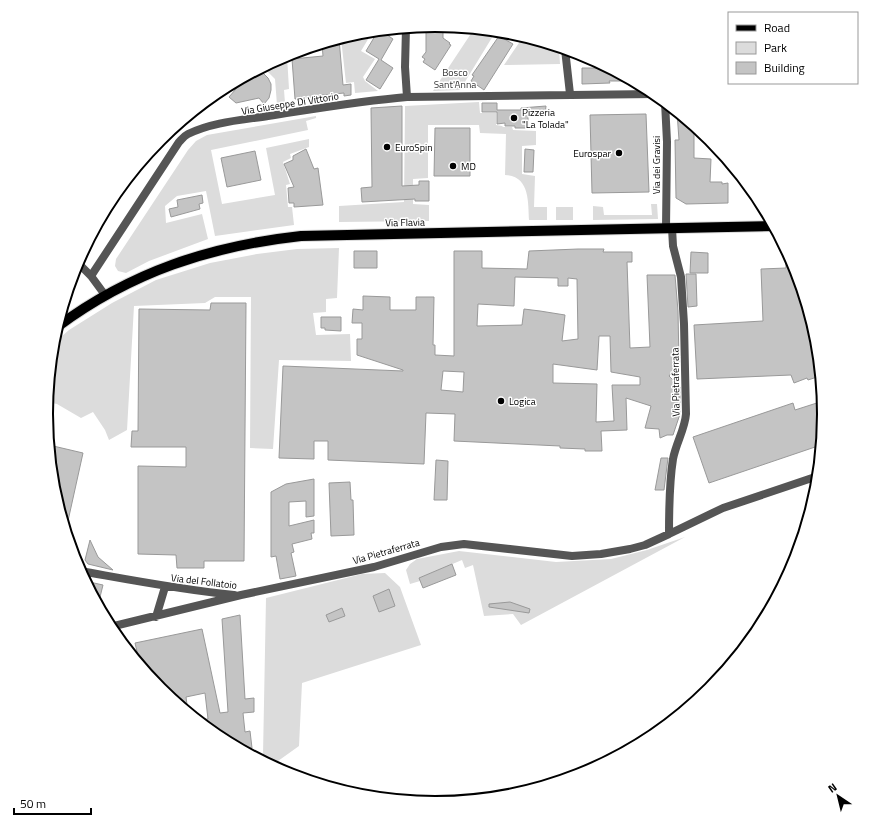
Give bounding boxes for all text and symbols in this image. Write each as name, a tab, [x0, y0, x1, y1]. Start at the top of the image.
legend	[728, 12, 858, 84]
text: Road	[764, 18, 790, 37]
text: Park	[764, 38, 787, 57]
text: Building	[764, 58, 805, 77]
park label: Bosco Sant'Anna	[434, 65, 476, 92]
street label: Via Giuseppe Di Vittorio	[240, 88, 340, 119]
place label: Pizzeria "La Tolada"	[522, 105, 569, 132]
marker: Pizzeria "La Tolada"	[509, 113, 519, 123]
street label: Via dei Gravisi	[649, 136, 664, 194]
place label: EuroSpin	[395, 140, 433, 155]
marker: EuroSpin	[382, 142, 392, 152]
place label: Eurospar	[573, 146, 612, 161]
marker: Eurospar	[614, 148, 624, 158]
place label: MD	[461, 159, 476, 174]
marker: MD	[448, 161, 458, 171]
street label: Via Flavia	[385, 215, 425, 230]
street label: Via Pietraferrata	[667, 347, 684, 417]
place label: Logica	[509, 394, 536, 409]
marker: Logica	[496, 396, 506, 406]
street label: Via Pietraferrata	[351, 535, 421, 568]
street label: Via del Follatoio	[170, 570, 238, 593]
north arrow	[818, 776, 858, 816]
text: N	[825, 779, 840, 797]
scale bar	[14, 790, 91, 816]
text: 50 m	[20, 794, 46, 813]

